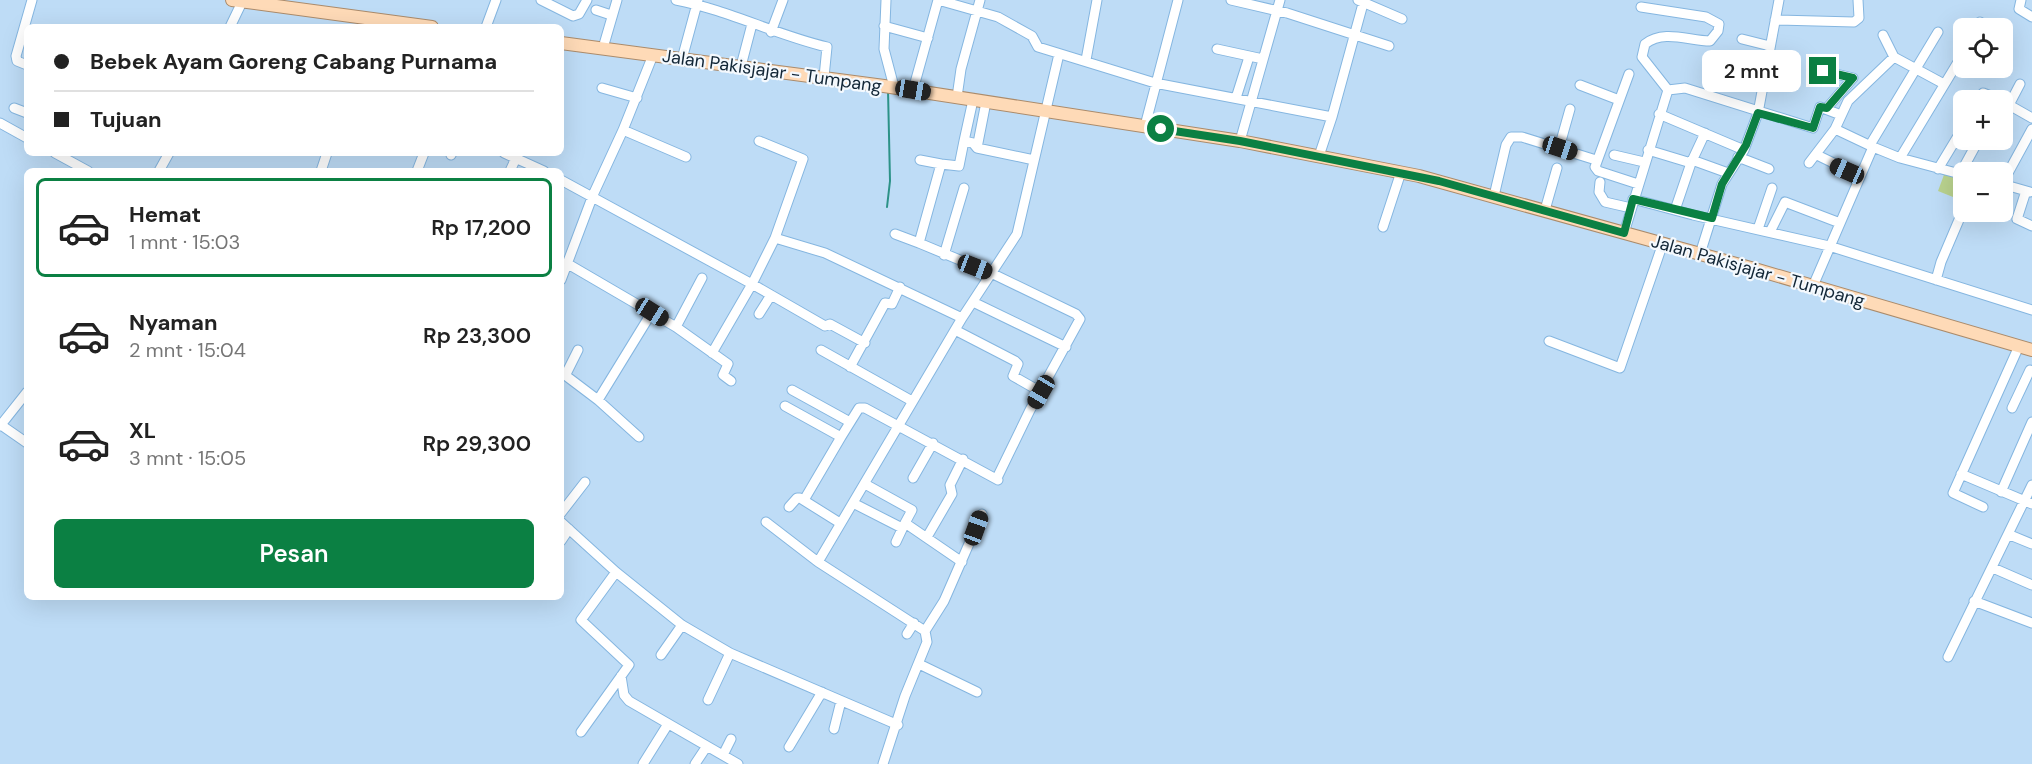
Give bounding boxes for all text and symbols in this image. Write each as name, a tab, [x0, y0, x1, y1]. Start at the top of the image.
map controls	[1953, 18, 2013, 222]
button: locate	[1953, 18, 2013, 78]
street label: Jalan Pakisjajar - Tumpang	[661, 44, 883, 98]
text: Bebek Ayam Goreng Cabang Purnama	[90, 47, 497, 76]
callout: 2 mnt	[1703, 50, 1802, 92]
route end	[1809, 57, 1836, 84]
text: 2 mnt	[1724, 58, 1779, 84]
car	[894, 78, 932, 102]
button: +	[1953, 90, 2013, 150]
text: Tujuan	[90, 105, 162, 134]
route start	[1147, 115, 1174, 142]
car	[1540, 134, 1580, 162]
car	[1827, 155, 1867, 187]
button: −	[1953, 162, 2013, 222]
text: Hemat	[129, 200, 201, 229]
icon: car	[57, 201, 111, 255]
text: Rp 17,200	[431, 213, 531, 242]
text: 1 mnt · 15:03	[129, 229, 240, 255]
street label: Jalan Pakisjajar - Tumpang	[1648, 229, 1868, 313]
car	[955, 252, 995, 282]
car	[632, 295, 672, 329]
text: Nyaman	[129, 308, 218, 337]
icon: car	[57, 309, 111, 363]
text: Rp 23,300	[423, 321, 531, 350]
text: 2 mnt · 15:04	[129, 337, 246, 363]
car	[1024, 372, 1058, 412]
text: XL	[129, 416, 156, 445]
icon: car	[57, 417, 111, 471]
text: Rp 29,300	[422, 429, 531, 458]
text: 3 mnt · 15:05	[129, 445, 246, 471]
car	[961, 508, 991, 548]
button: Pesan	[54, 519, 534, 588]

